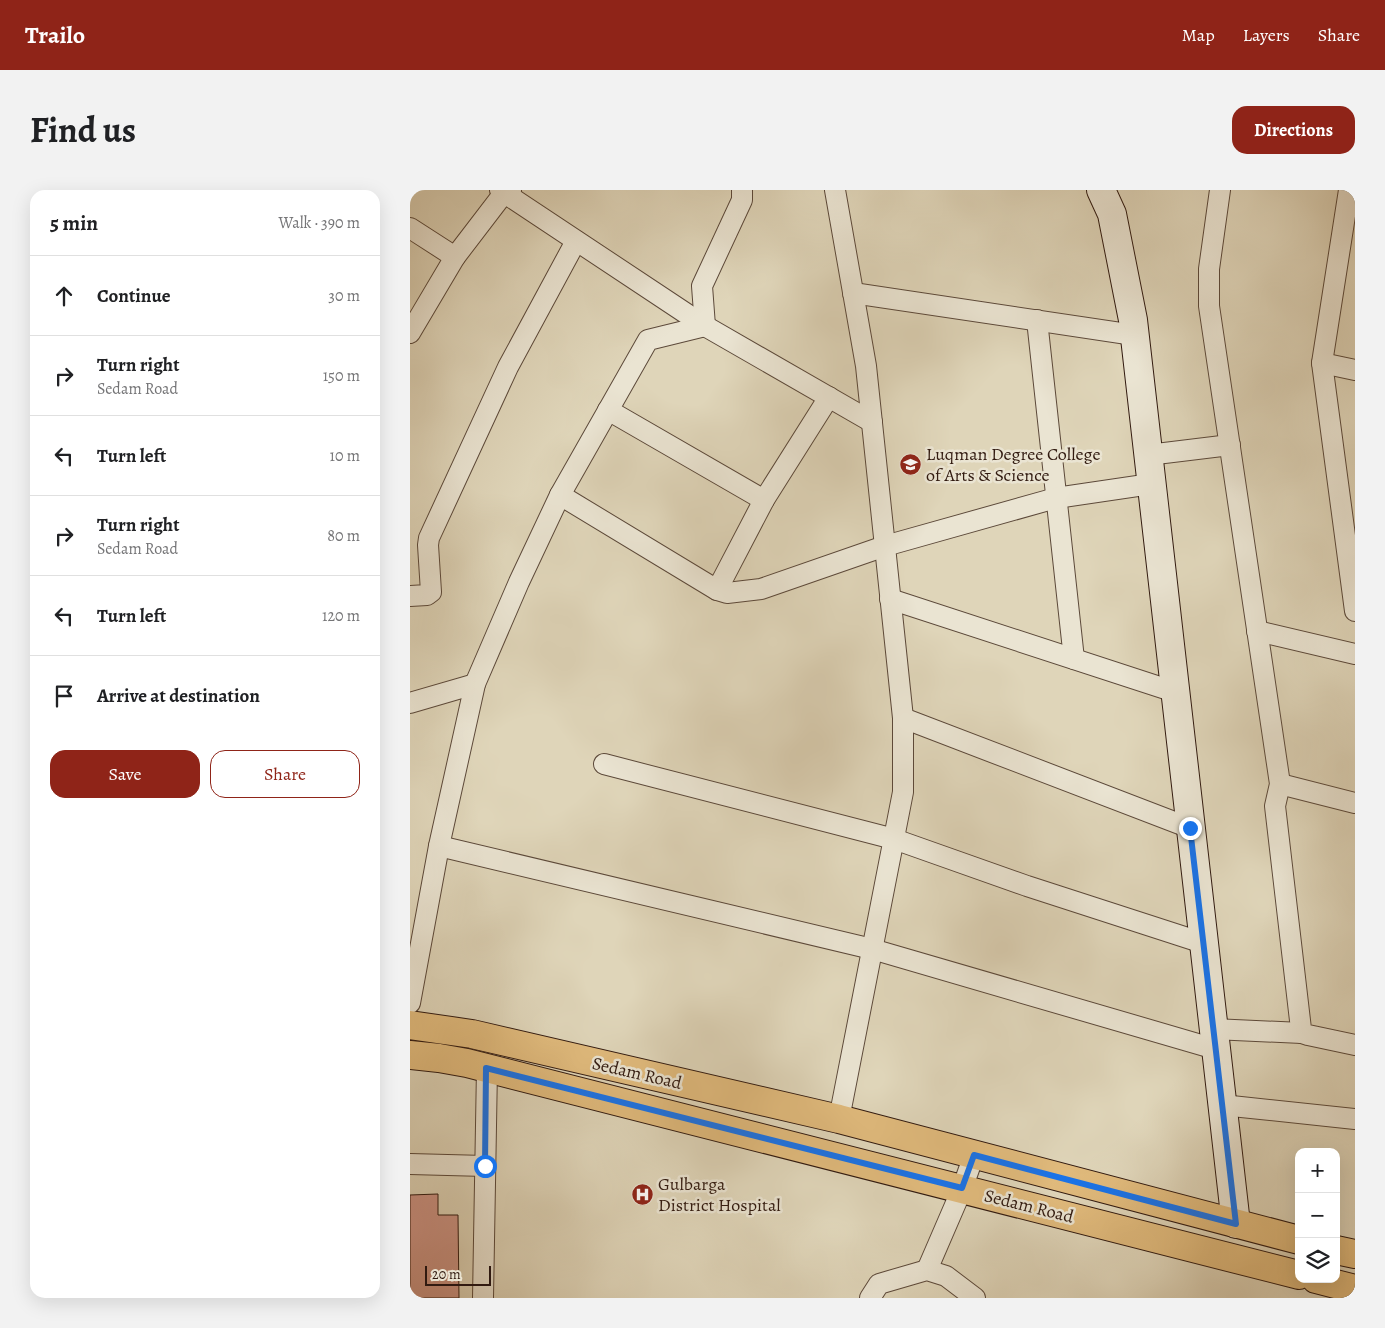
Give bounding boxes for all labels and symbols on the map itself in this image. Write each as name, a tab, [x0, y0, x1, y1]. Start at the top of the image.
place label: Luqman Degree College of Arts & Science	[926, 442, 1101, 487]
school or university icon: Luqman Degree College of Arts & Science	[898, 452, 922, 476]
route end	[1179, 817, 1202, 840]
street label: Sedam Road	[590, 1051, 685, 1095]
route start	[474, 1155, 497, 1178]
place label: Gulbarga District Hospital	[658, 1172, 781, 1217]
hospital icon: Gulbarga District Hospital	[630, 1182, 654, 1206]
street label: Sedam Road	[982, 1183, 1077, 1229]
scale bar	[425, 1263, 491, 1286]

